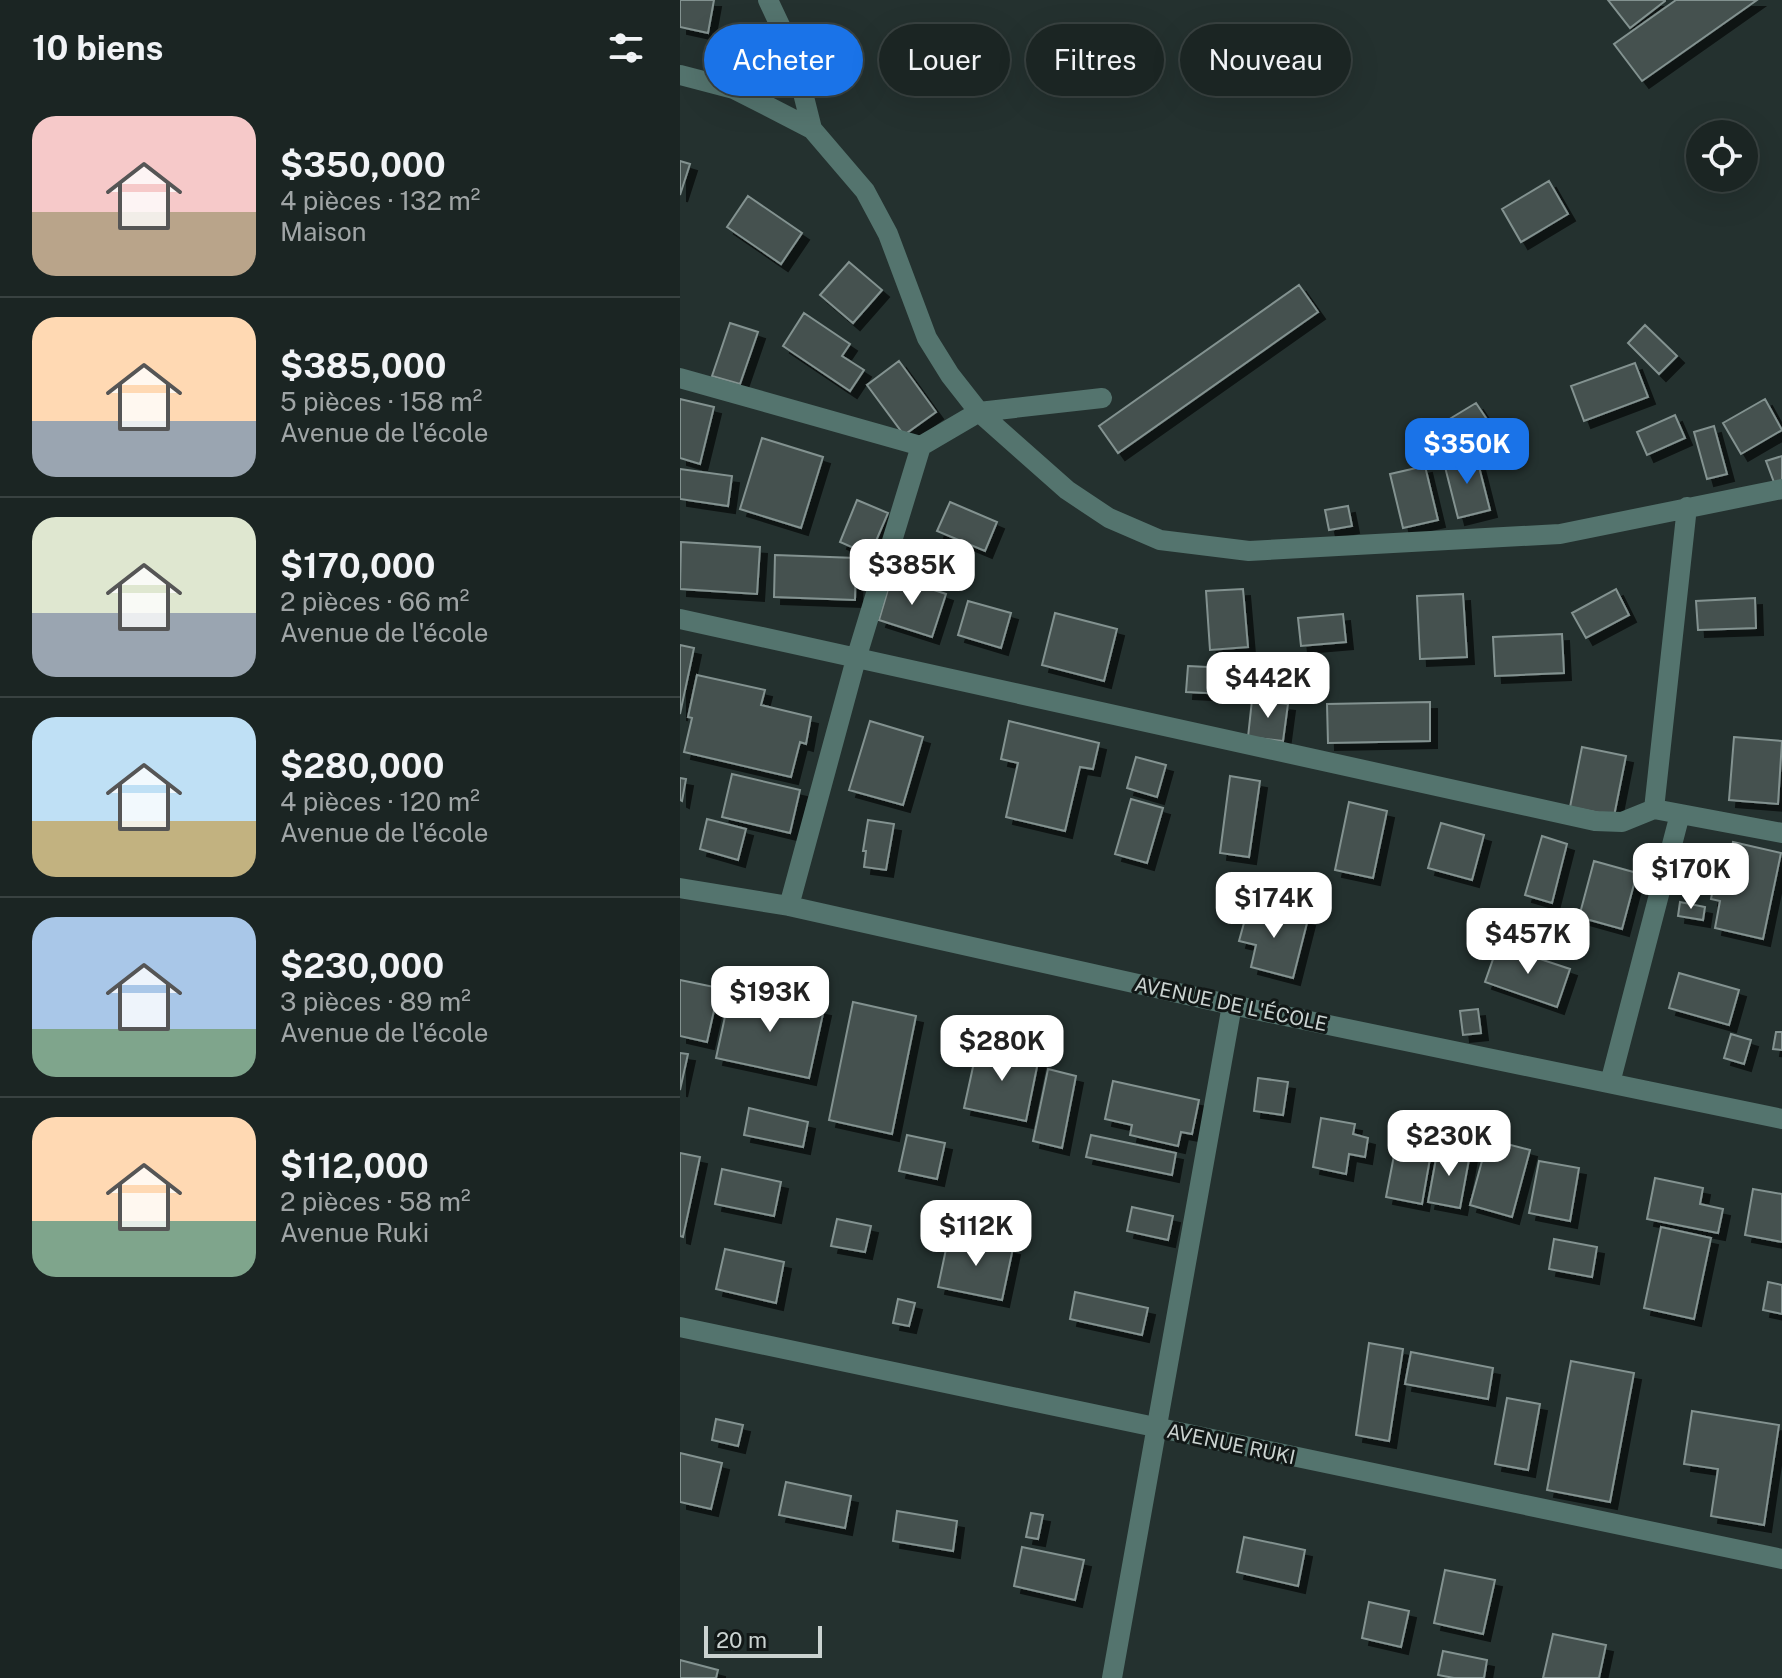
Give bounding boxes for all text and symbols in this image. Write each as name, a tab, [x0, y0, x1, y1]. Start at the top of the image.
chip: Acheter	[704, 24, 863, 96]
chip: Louer	[879, 24, 1010, 96]
chip: Filtres	[1026, 24, 1164, 96]
chip: Nouveau	[1180, 24, 1351, 96]
icon: filters	[604, 26, 648, 70]
text: 10 biens	[32, 28, 163, 68]
map controls	[1686, 120, 1758, 192]
button: locate	[1686, 120, 1758, 192]
text: $350,000	[280, 145, 446, 185]
icon: home	[96, 148, 192, 244]
text: 4 pièces · 132 m²	[280, 185, 480, 216]
text: Maison	[280, 216, 367, 247]
text: $385,000	[280, 346, 446, 386]
icon: home	[96, 349, 192, 445]
text: 5 pièces · 158 m²	[280, 386, 482, 417]
text: Avenue de l'école	[280, 417, 489, 448]
pin: $350K	[1411, 418, 1523, 486]
text: $350K	[1423, 428, 1511, 459]
pin: $385K	[856, 539, 968, 607]
text: $170,000	[280, 546, 436, 586]
icon: home	[96, 549, 192, 645]
text: $385K	[868, 549, 956, 580]
text: 2 pièces · 66 m²	[280, 586, 469, 617]
text: Avenue de l'école	[280, 617, 489, 648]
pin: $442K	[1212, 652, 1324, 720]
text: $442K	[1225, 662, 1311, 693]
text: $280,000	[280, 746, 444, 786]
icon: home	[96, 749, 192, 845]
text: 4 pièces · 120 m²	[280, 786, 480, 817]
text: Avenue de l'école	[280, 817, 489, 848]
pin: $170K	[1635, 843, 1747, 911]
text: $170K	[1651, 853, 1731, 884]
pin: $174K	[1218, 872, 1330, 940]
text: $174K	[1234, 882, 1314, 913]
pin: $457K	[1472, 908, 1584, 976]
text: $457K	[1485, 918, 1571, 949]
text: $230,000	[280, 946, 444, 986]
icon: home	[96, 949, 192, 1045]
pin: $193K	[714, 966, 826, 1034]
street label: AVENUE DE L'ÉCOLE	[1132, 971, 1330, 1036]
text: $193K	[729, 976, 811, 1007]
text: 3 pièces · 89 m²	[280, 986, 471, 1017]
pin: $280K	[946, 1015, 1058, 1083]
text: Avenue de l'école	[280, 1017, 489, 1048]
text: $280K	[959, 1025, 1045, 1056]
pin: $230K	[1393, 1110, 1505, 1178]
text: $230K	[1406, 1120, 1492, 1151]
text: $112,000	[280, 1146, 429, 1186]
icon: home	[96, 1149, 192, 1245]
text: 2 pièces · 58 m²	[280, 1186, 471, 1217]
pin: $112K	[920, 1200, 1032, 1268]
text: $112K	[938, 1210, 1014, 1241]
text: Avenue Ruki	[280, 1217, 429, 1248]
street label: AVENUE RUKI	[1165, 1419, 1297, 1469]
scale bar	[704, 1622, 822, 1658]
text: 20 m	[716, 1627, 767, 1653]

